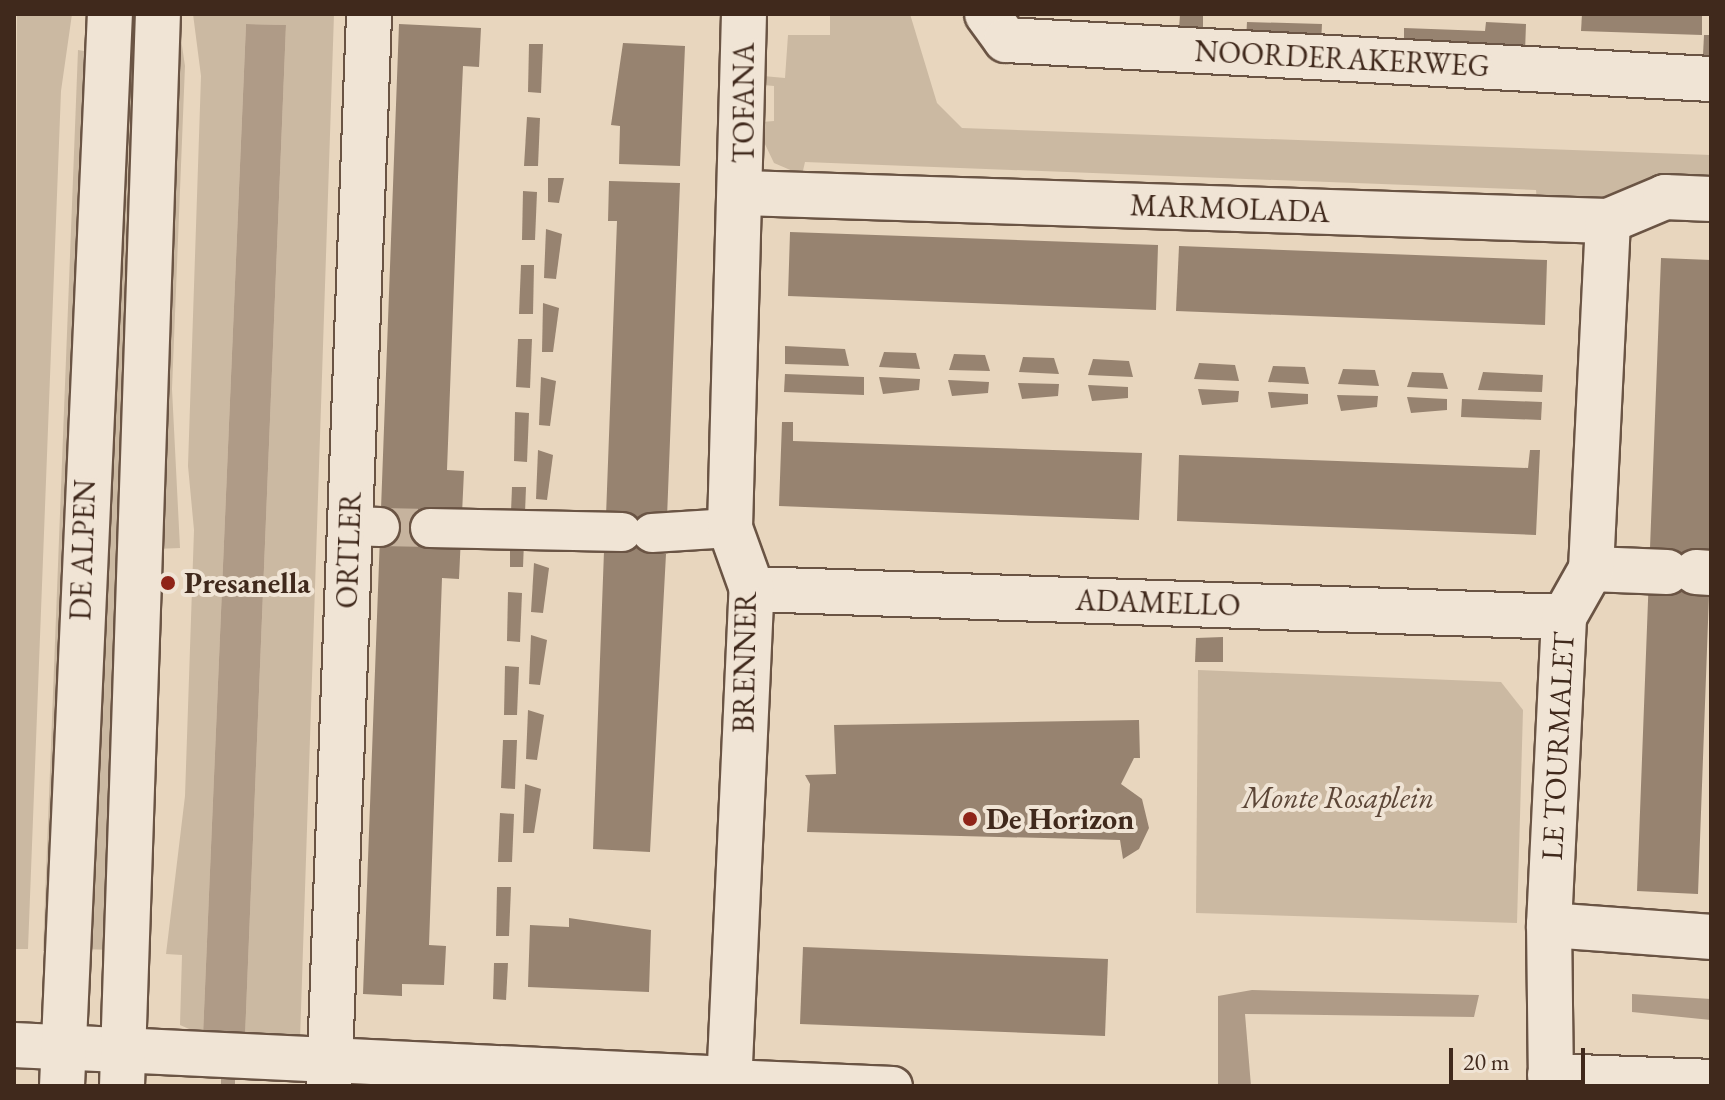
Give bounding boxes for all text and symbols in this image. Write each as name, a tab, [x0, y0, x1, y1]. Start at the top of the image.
street label: NOORDERAKERWEG	[1194, 33, 1490, 85]
street label: TOFANA	[726, 43, 762, 163]
street label: MARMOLADA	[1130, 188, 1330, 230]
street label: DE ALPEN	[63, 479, 103, 621]
street label: ORTLER	[329, 491, 369, 609]
place label: Presanella	[184, 565, 310, 601]
marker: Presanella	[159, 574, 177, 592]
street label: ADAMELLO	[1075, 582, 1241, 624]
street label: BRENNER	[726, 591, 764, 733]
street label: LE TOURMALET	[1534, 631, 1582, 861]
park label: Monte Rosaplein	[1242, 780, 1434, 816]
place label: De Horizon	[986, 801, 1134, 837]
marker: De Horizon	[961, 810, 979, 828]
scale bar	[1453, 1032, 1589, 1082]
text: 20 m	[1463, 1046, 1510, 1077]

